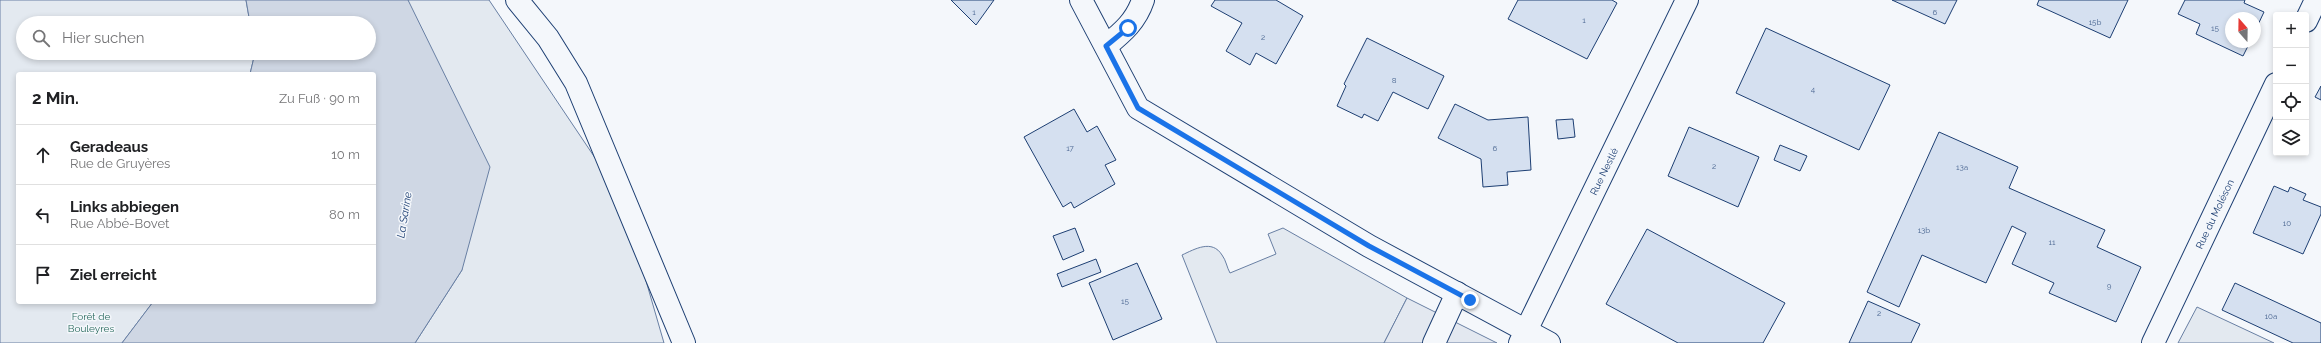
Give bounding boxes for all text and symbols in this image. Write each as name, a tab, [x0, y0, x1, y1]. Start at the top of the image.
house number: 1	[972, 7, 976, 17]
house number: 6	[1933, 7, 1938, 17]
north arrow	[2225, 12, 2261, 48]
map controls	[2273, 12, 2309, 156]
button: +	[2273, 12, 2309, 48]
house number: 1	[1582, 15, 1586, 25]
search box	[16, 16, 376, 60]
house number: 15b	[2089, 17, 2101, 27]
route start	[1119, 19, 1137, 37]
house number: 15	[2211, 23, 2220, 33]
icon: search	[30, 27, 52, 49]
text: Hier suchen	[62, 29, 145, 47]
house number: 2	[1261, 32, 1265, 42]
button: −	[2273, 48, 2309, 84]
house number: 8	[1392, 75, 1397, 85]
house number: 4	[1811, 84, 1816, 94]
button: locate	[2273, 84, 2309, 120]
text: 2 Min.	[32, 88, 79, 108]
text: Zu Fuß · 90 m	[279, 91, 360, 106]
button: layers	[2273, 120, 2309, 156]
text: Geradeaus	[70, 138, 148, 156]
house number: 17	[1066, 143, 1075, 153]
house number: 6	[1493, 143, 1498, 153]
icon: ahead	[32, 144, 54, 166]
street label: Rue Nestlé	[1588, 146, 1620, 197]
text: 10 m	[331, 147, 360, 162]
text: Rue de Gruyères	[70, 156, 170, 171]
house number: 2	[1712, 161, 1716, 171]
house number: 13a	[1956, 162, 1968, 172]
street label: Rue du Moléson	[2194, 177, 2236, 250]
water label: La Sarine	[394, 191, 415, 239]
text: Links abbiegen	[70, 198, 179, 216]
icon: left	[32, 204, 54, 226]
text: 80 m	[329, 207, 360, 222]
text: Rue Abbé-Bovet	[70, 216, 169, 231]
house number: 10	[2283, 218, 2291, 228]
house number: 13b	[1918, 225, 1930, 235]
house number: 11	[2049, 237, 2056, 247]
icon: arrive	[32, 264, 54, 286]
text: Ziel erreicht	[70, 266, 157, 284]
house number: 9	[2107, 281, 2112, 291]
route end	[1461, 291, 1479, 309]
house number: 15	[1121, 296, 1130, 306]
house number: 2	[1877, 308, 1881, 318]
park label: Forêt de Bouleyres	[68, 311, 114, 334]
house number: 10a	[2265, 311, 2277, 321]

